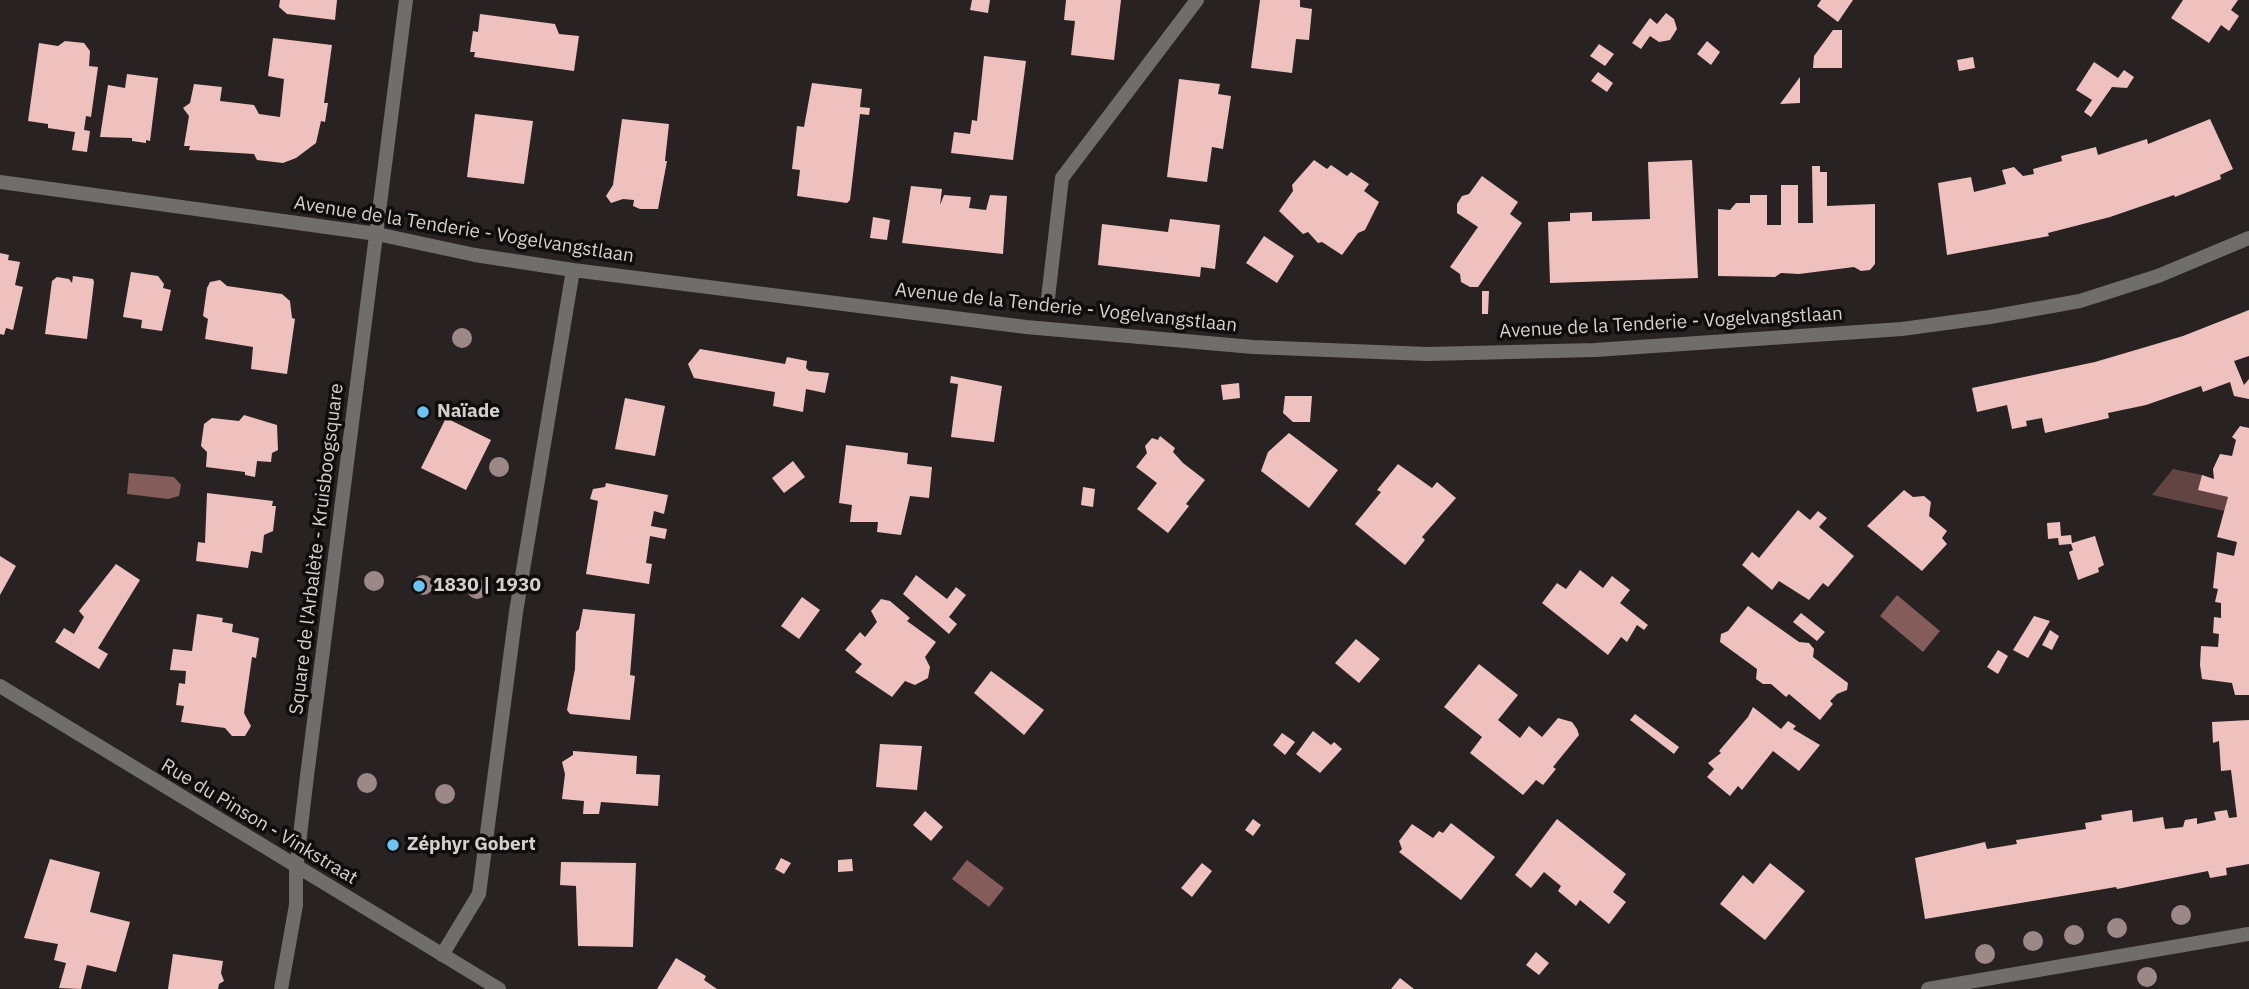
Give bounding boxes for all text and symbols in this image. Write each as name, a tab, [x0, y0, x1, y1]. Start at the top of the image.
street label: Avenue de la Tenderie - Vogelvangstlaan	[292, 192, 636, 268]
street label: Avenue de la Tenderie - Vogelvangstlaan	[894, 279, 1238, 337]
street label: Avenue de la Tenderie - Vogelvangstlaan	[1499, 303, 1843, 343]
street label: Square de l'Arbalète - Kruisboogsquare	[285, 382, 349, 716]
place label: Naïade	[437, 401, 500, 423]
marker: Naïade	[415, 404, 431, 420]
place label: 1830 | 1930	[433, 575, 541, 597]
marker: 1830 | 1930	[411, 578, 427, 594]
street label: Rue du Pinson - Vinkstraat	[157, 754, 361, 890]
place label: Zéphyr Gobert	[407, 834, 536, 856]
marker: Zéphyr Gobert	[385, 837, 401, 853]

